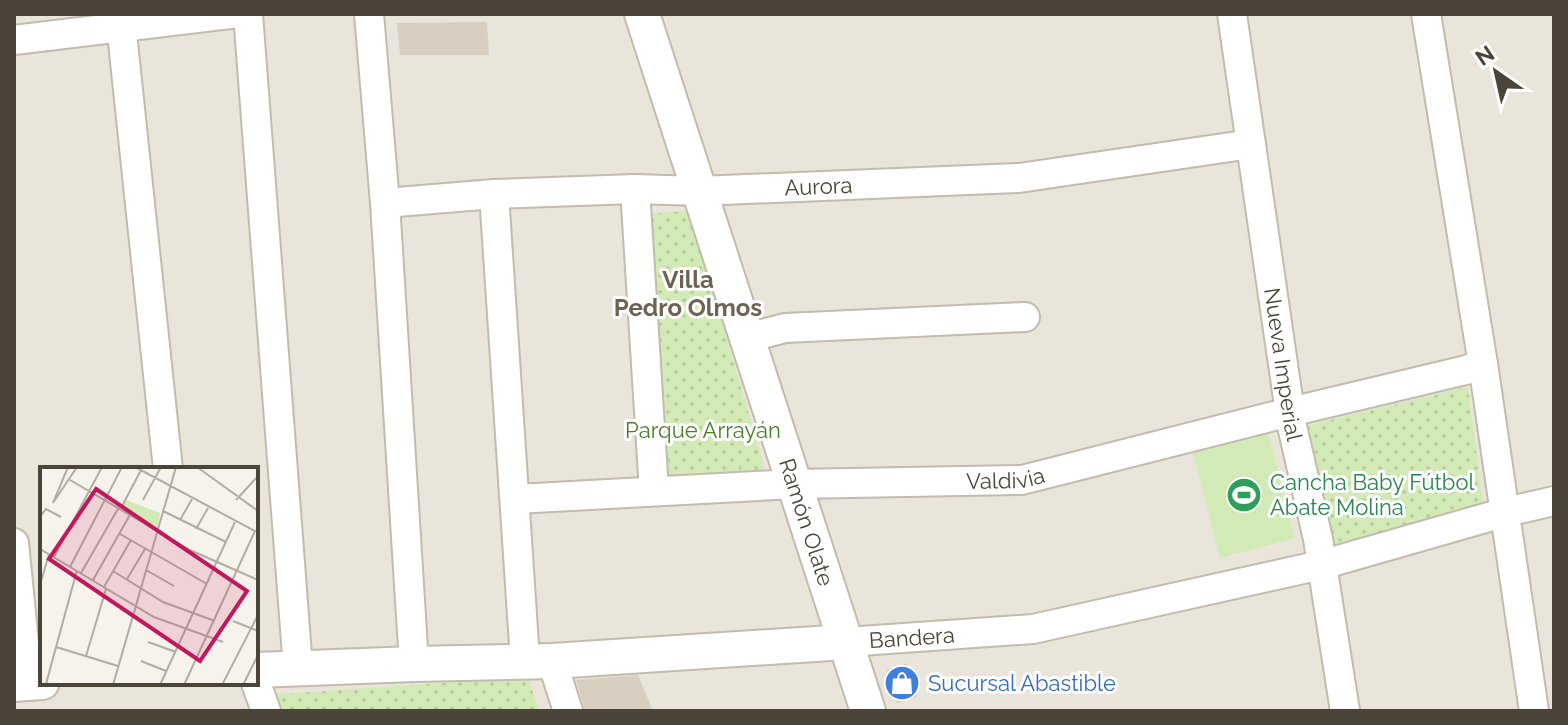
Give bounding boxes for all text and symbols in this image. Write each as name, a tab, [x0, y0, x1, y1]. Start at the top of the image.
north arrow	[1456, 32, 1536, 112]
text: N	[1471, 40, 1499, 71]
street label: Aurora	[784, 172, 853, 201]
district label: Villa Pedro Olmos	[614, 265, 762, 322]
street label: Nueva Imperial	[1259, 286, 1308, 443]
park label: Parque Arrayán	[625, 417, 781, 443]
street label: Ramón Olate	[774, 455, 840, 589]
street label: Valdivia	[966, 462, 1047, 494]
inset map	[40, 467, 258, 685]
place label: Cancha Baby Fútbol Abate Molina	[1270, 469, 1475, 520]
sports icon: Cancha Baby Fútbol Abate Molina	[1225, 476, 1263, 514]
street label: Bandera	[868, 621, 956, 653]
shop icon: Sucursal Abastible	[883, 664, 921, 702]
place label: Sucursal Abastible	[928, 670, 1116, 696]

